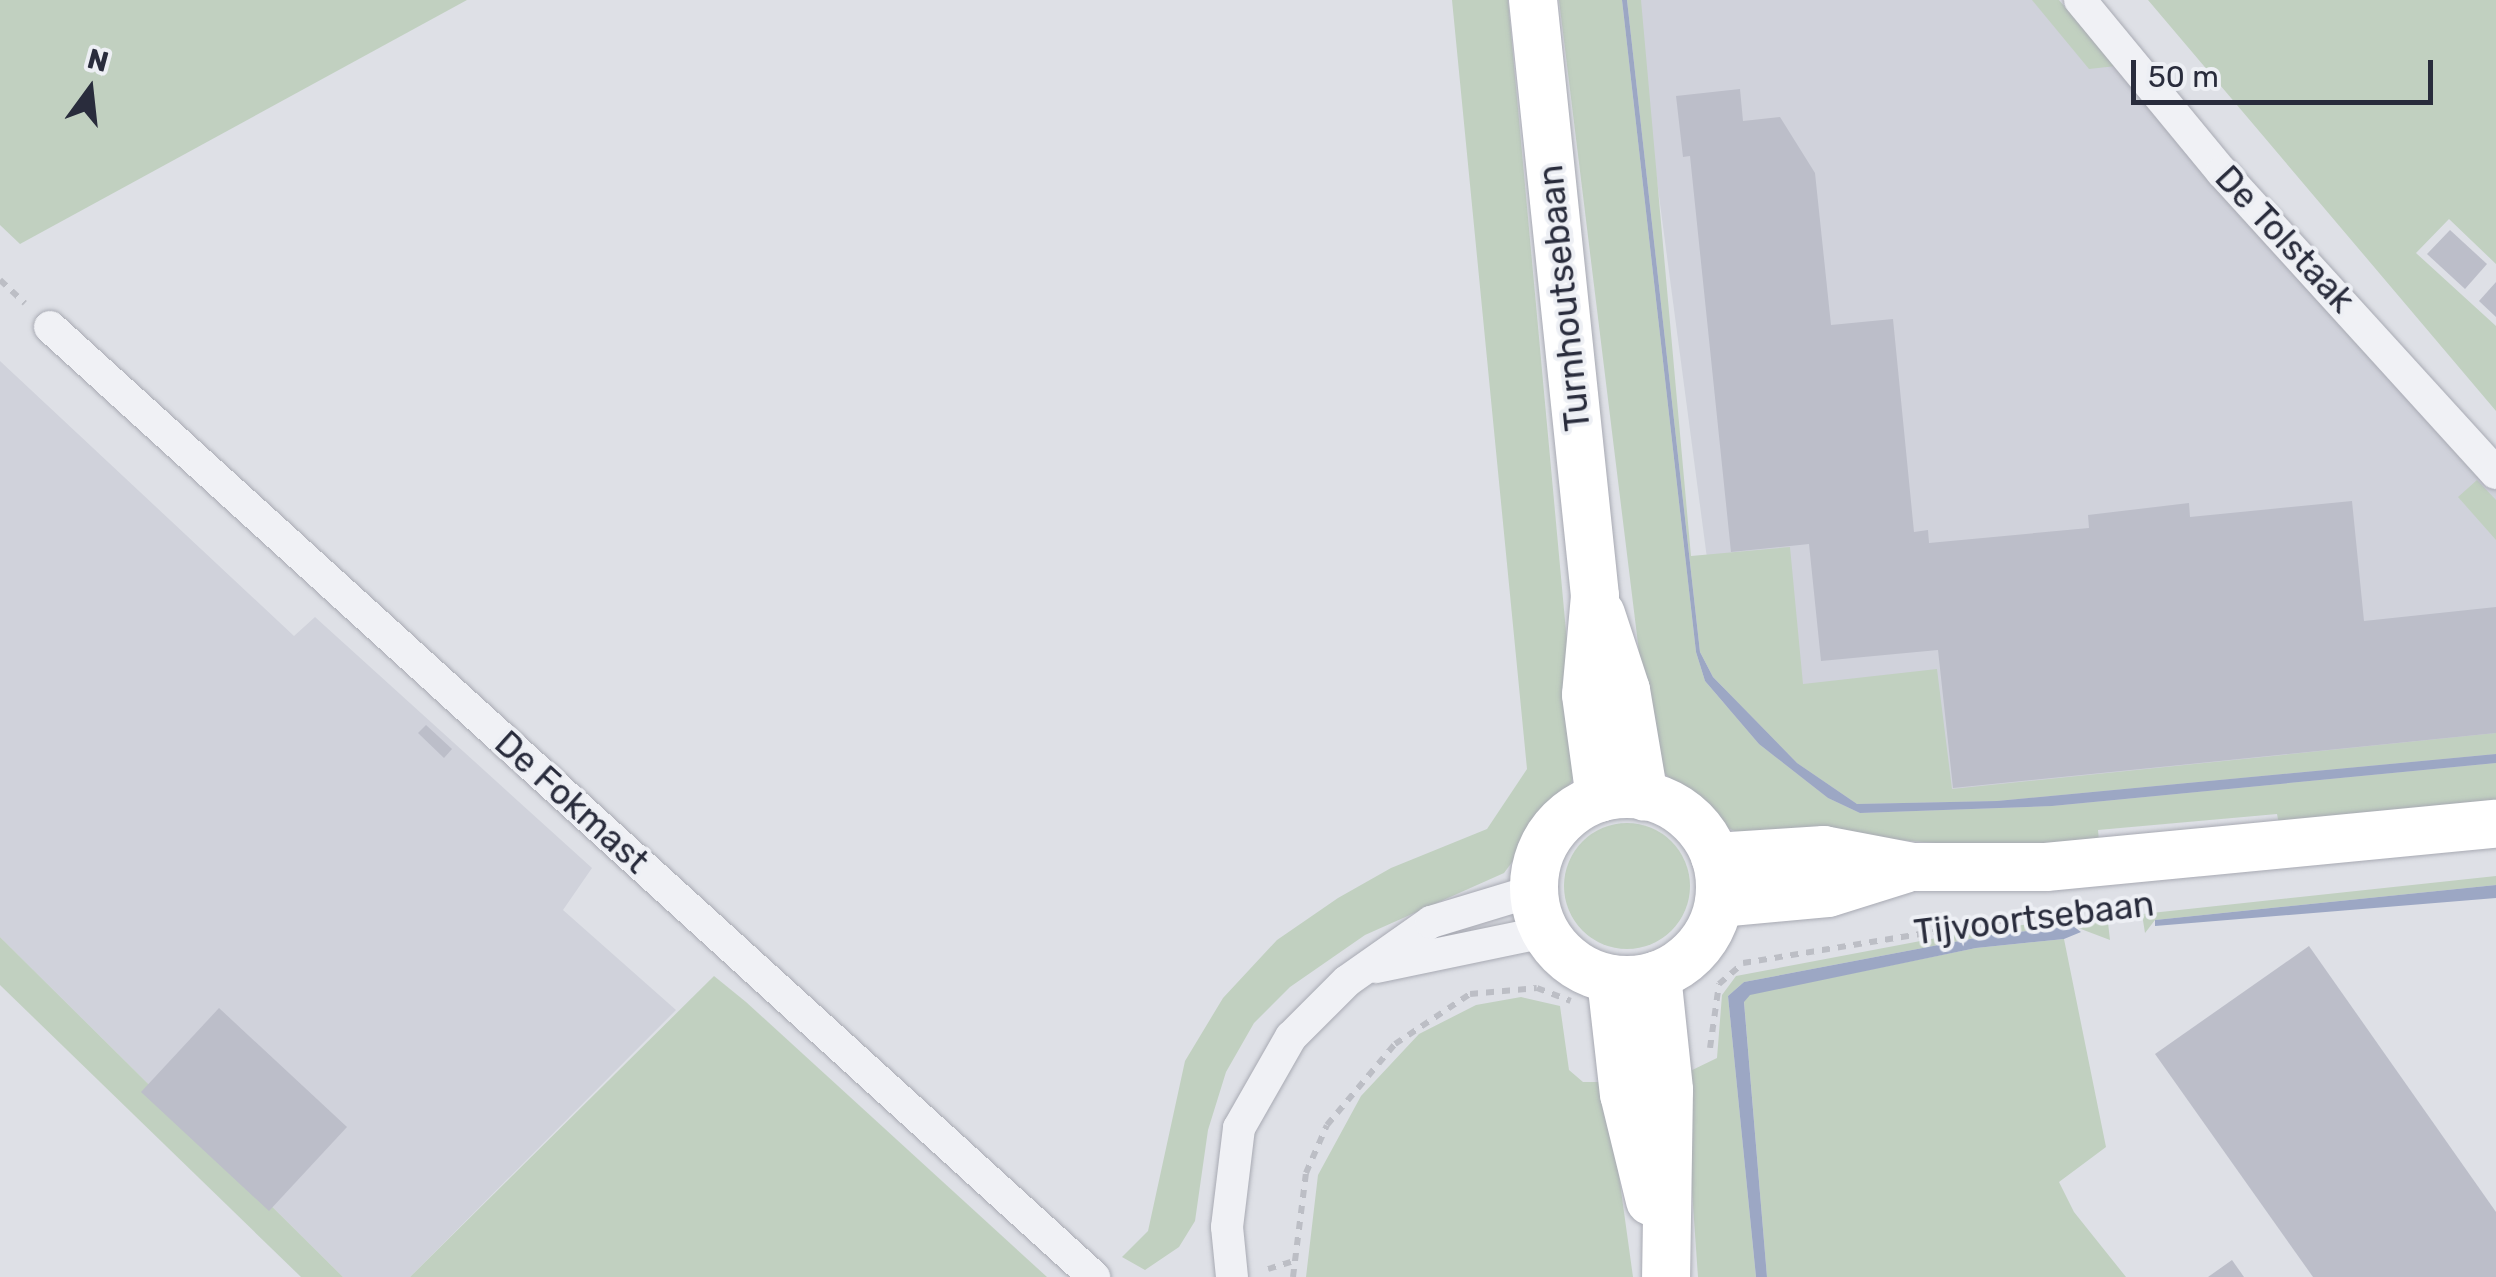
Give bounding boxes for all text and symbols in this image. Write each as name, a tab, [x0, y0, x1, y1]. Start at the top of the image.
north arrow	[40, 40, 140, 140]
scale bar	[2136, 40, 2438, 102]
text: N	[84, 42, 112, 79]
text: 50 m	[2148, 59, 2219, 95]
street label: De Tolstaak	[2206, 157, 2364, 321]
street label: Turnhoutsebaan	[1529, 163, 1599, 433]
street label: De Fokmast	[486, 722, 658, 882]
street label: Tijvoortsebaan	[1912, 882, 2156, 954]

